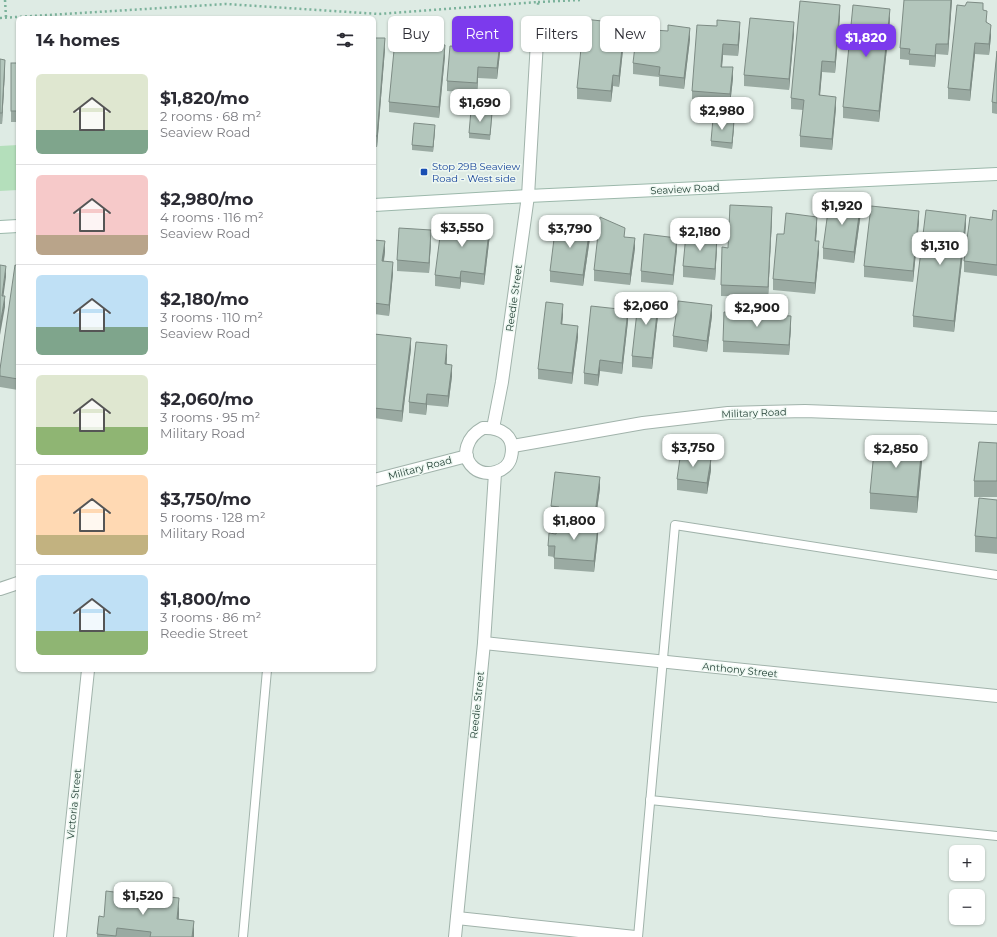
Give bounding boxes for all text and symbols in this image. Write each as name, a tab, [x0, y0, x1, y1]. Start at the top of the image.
chip: Buy	[388, 16, 444, 52]
chip: Rent	[452, 16, 513, 52]
chip: Filters	[521, 16, 592, 52]
chip: New	[600, 16, 660, 52]
pin: $1,820	[833, 24, 899, 58]
icon: filters	[334, 29, 356, 51]
text: $1,820	[845, 29, 887, 45]
text: 14 homes	[36, 30, 120, 50]
text: $1,820/mo	[160, 88, 249, 108]
pin: $1,690	[447, 89, 513, 123]
icon: home	[68, 90, 116, 138]
text: $1,690	[459, 94, 501, 110]
pin: $2,980	[689, 97, 755, 131]
text: $2,980	[699, 102, 745, 118]
text: 2 rooms · 68 m²	[160, 108, 261, 124]
text: Seaview Road	[160, 124, 250, 140]
place label: Stop 29B Seaview Road - West side	[432, 160, 521, 185]
marker: Stop 29B Seaview Road - West side	[419, 167, 429, 177]
street label: Seaview Road	[650, 181, 720, 197]
text: $2,980/mo	[160, 189, 253, 209]
icon: home	[68, 191, 116, 239]
pin: $1,920	[809, 192, 875, 226]
text: $1,920	[821, 197, 863, 213]
text: 4 rooms · 116 m²	[160, 209, 264, 225]
pin: $3,550	[429, 214, 495, 248]
pin: $3,790	[537, 215, 603, 249]
pin: $2,180	[667, 218, 733, 252]
text: $3,550	[440, 219, 484, 235]
text: $3,790	[548, 220, 592, 236]
text: $2,180	[679, 223, 721, 239]
text: Seaview Road	[160, 225, 250, 241]
pin: $1,310	[907, 232, 973, 266]
text: $1,310	[921, 237, 959, 253]
street label: Reedie Street	[503, 264, 525, 332]
text: $2,180/mo	[160, 289, 249, 309]
icon: home	[68, 291, 116, 339]
pin: $2,060	[613, 292, 679, 326]
pin: $2,900	[724, 294, 790, 328]
text: $2,060	[623, 297, 669, 313]
text: $2,900	[734, 299, 780, 315]
text: 3 rooms · 110 m²	[160, 309, 263, 325]
text: Seaview Road	[160, 325, 250, 341]
text: $2,060/mo	[160, 389, 253, 409]
icon: home	[68, 391, 116, 439]
street label: Military Road	[721, 405, 787, 421]
text: 3 rooms · 95 m²	[160, 409, 260, 425]
text: Military Road	[160, 425, 245, 441]
pin: $3,750	[660, 434, 726, 468]
pin: $2,850	[863, 435, 929, 469]
text: $3,750	[671, 439, 715, 455]
text: $2,850	[874, 440, 918, 456]
street label: Military Road	[387, 453, 453, 483]
text: $3,750/mo	[160, 489, 251, 509]
icon: home	[68, 491, 116, 539]
pin: $1,800	[541, 507, 607, 541]
text: 5 rooms · 128 m²	[160, 509, 266, 525]
text: $1,800	[552, 512, 596, 528]
text: Military Road	[160, 525, 245, 541]
text: $1,800/mo	[160, 589, 251, 609]
icon: home	[68, 591, 116, 639]
text: 3 rooms · 86 m²	[160, 609, 261, 625]
text: Reedie Street	[160, 625, 248, 641]
street label: Anthony Street	[702, 660, 778, 680]
street label: Reedie Street	[467, 671, 487, 739]
street label: Victoria Street	[64, 768, 84, 840]
map controls	[949, 845, 985, 925]
button: +	[949, 845, 985, 881]
pin: $1,520	[110, 882, 176, 916]
text: $1,520	[123, 887, 163, 903]
button: −	[949, 889, 985, 925]

